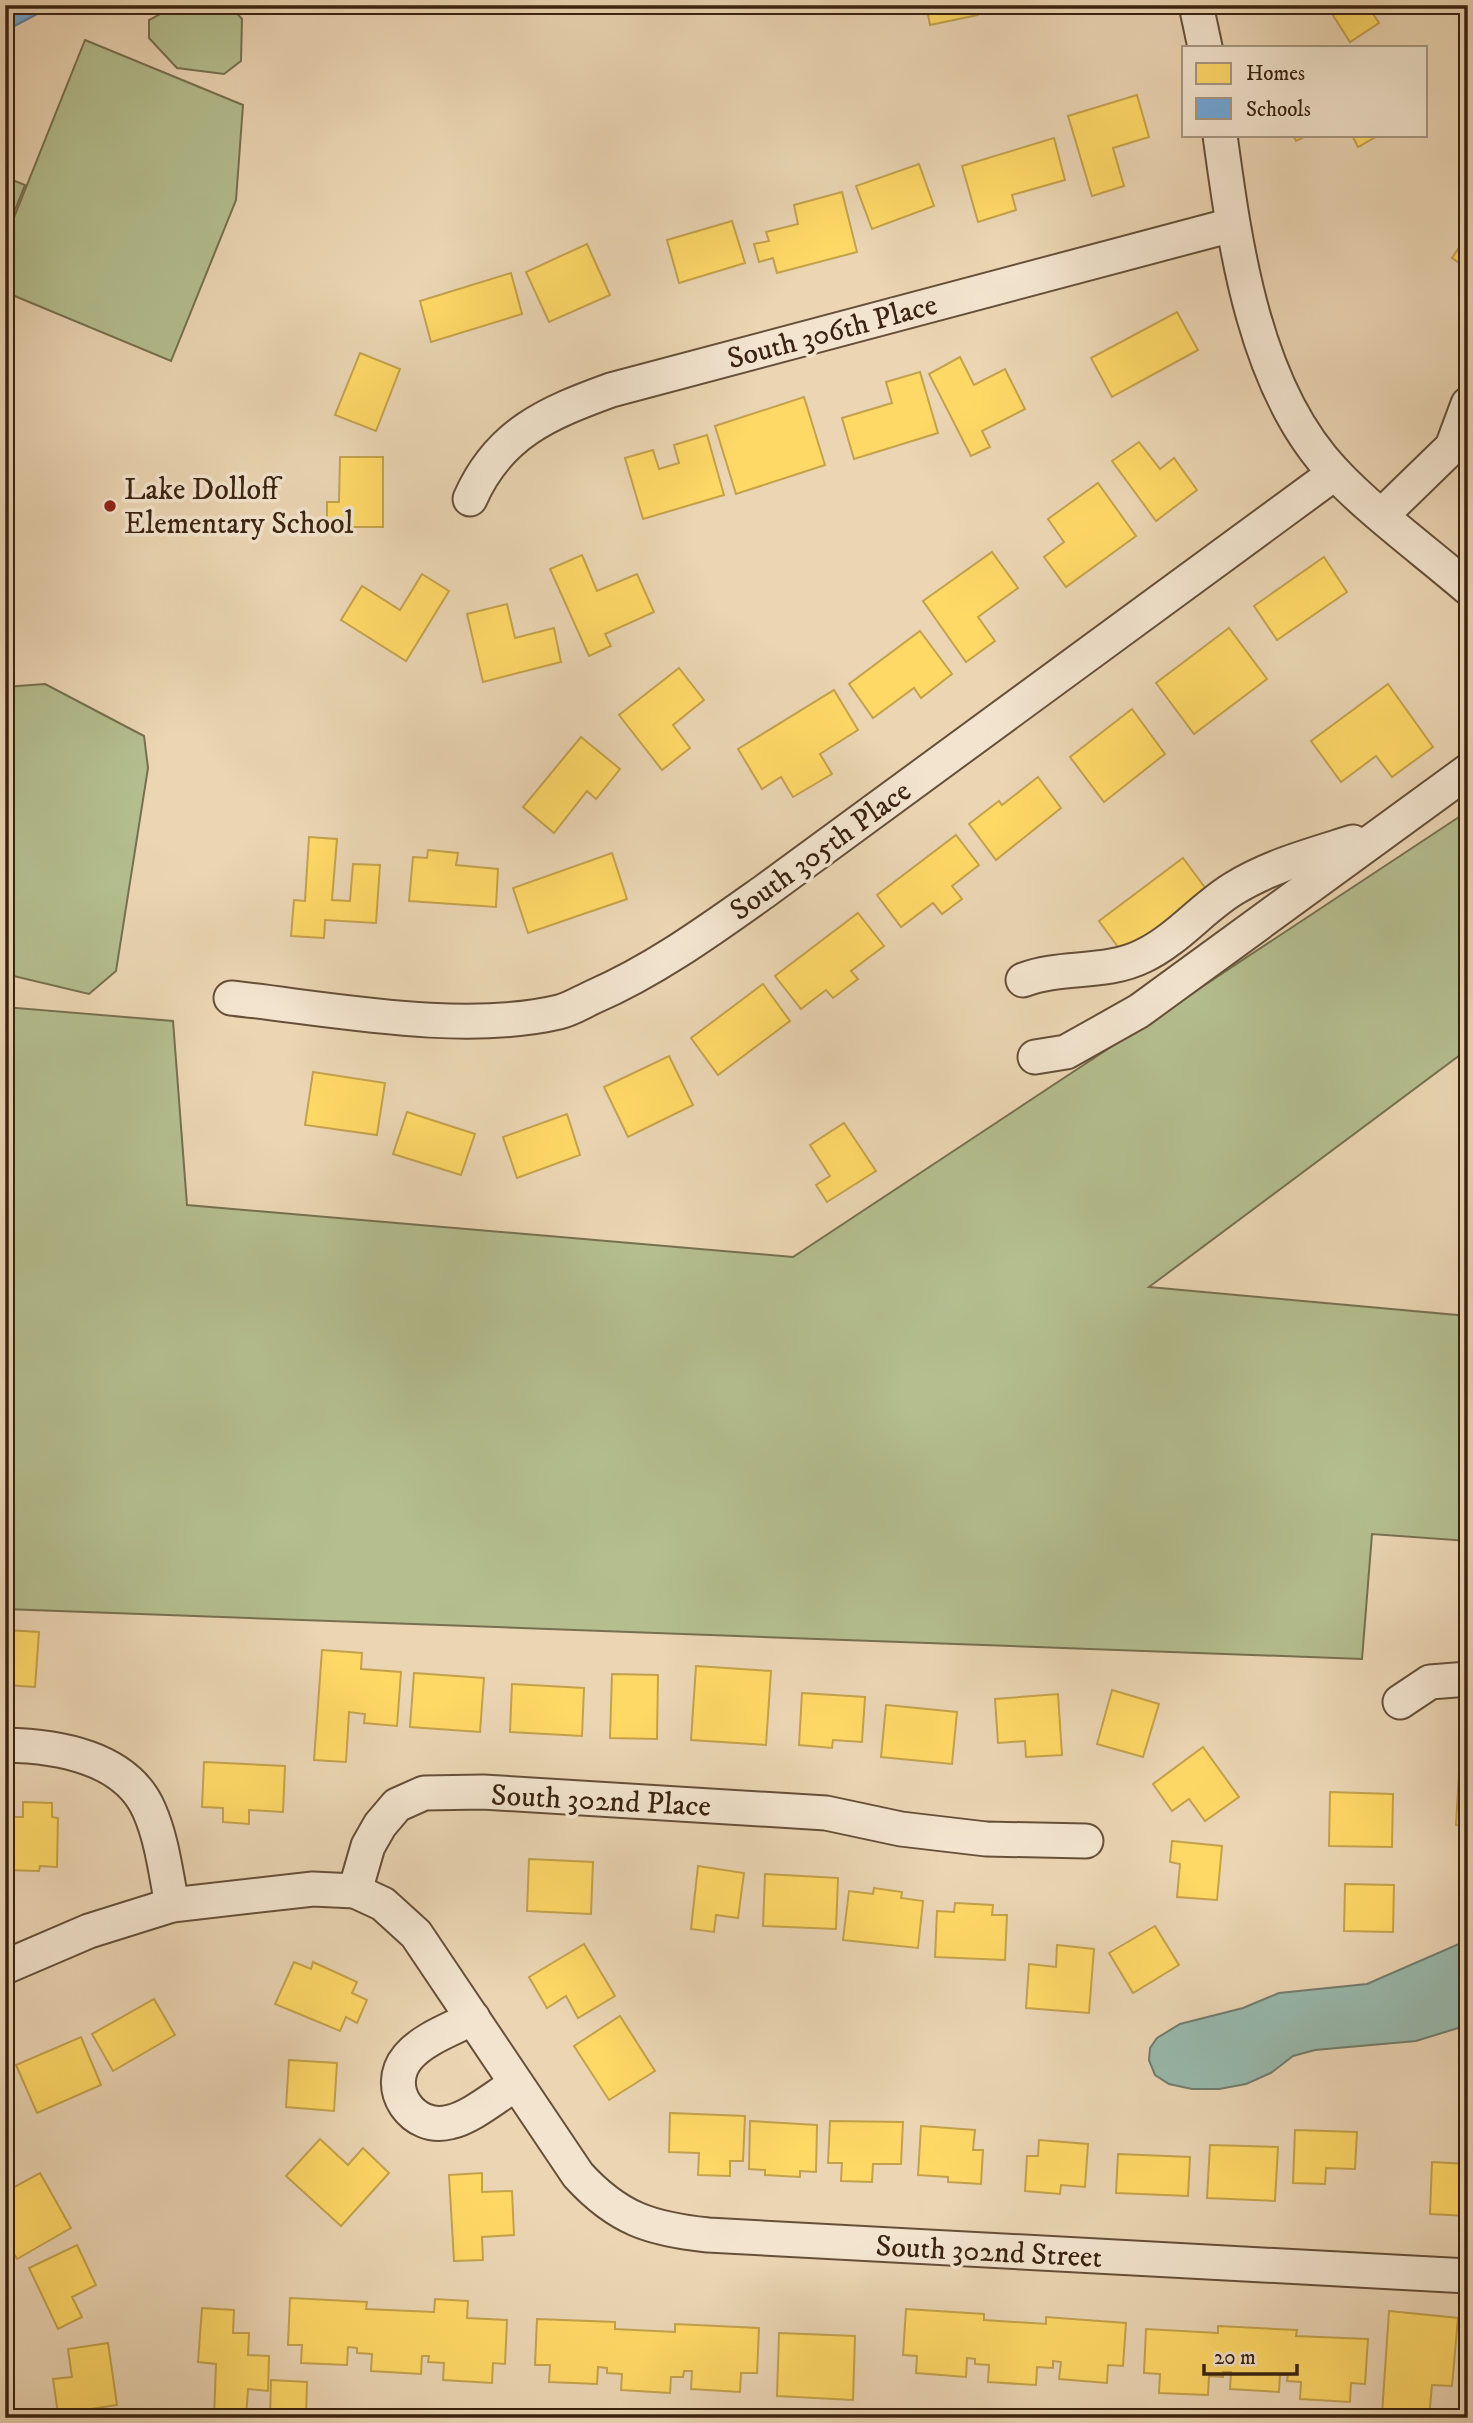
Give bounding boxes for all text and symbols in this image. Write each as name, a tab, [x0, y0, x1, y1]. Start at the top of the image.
legend	[1182, 46, 1428, 136]
text: Homes	[1246, 61, 1305, 87]
text: Schools	[1246, 97, 1311, 123]
street label: South 306th Place	[723, 287, 941, 378]
place label: Lake Dolloff Elementary School	[124, 472, 353, 543]
marker: Lake Dolloff Elementary School	[102, 498, 118, 514]
street label: South 305th Place	[723, 773, 919, 929]
street label: South 302nd Place	[490, 1777, 712, 1826]
street label: South 302nd Street	[875, 2228, 1103, 2277]
scale bar	[1204, 2332, 1296, 2376]
text: 20 m	[1214, 2345, 1256, 2371]

